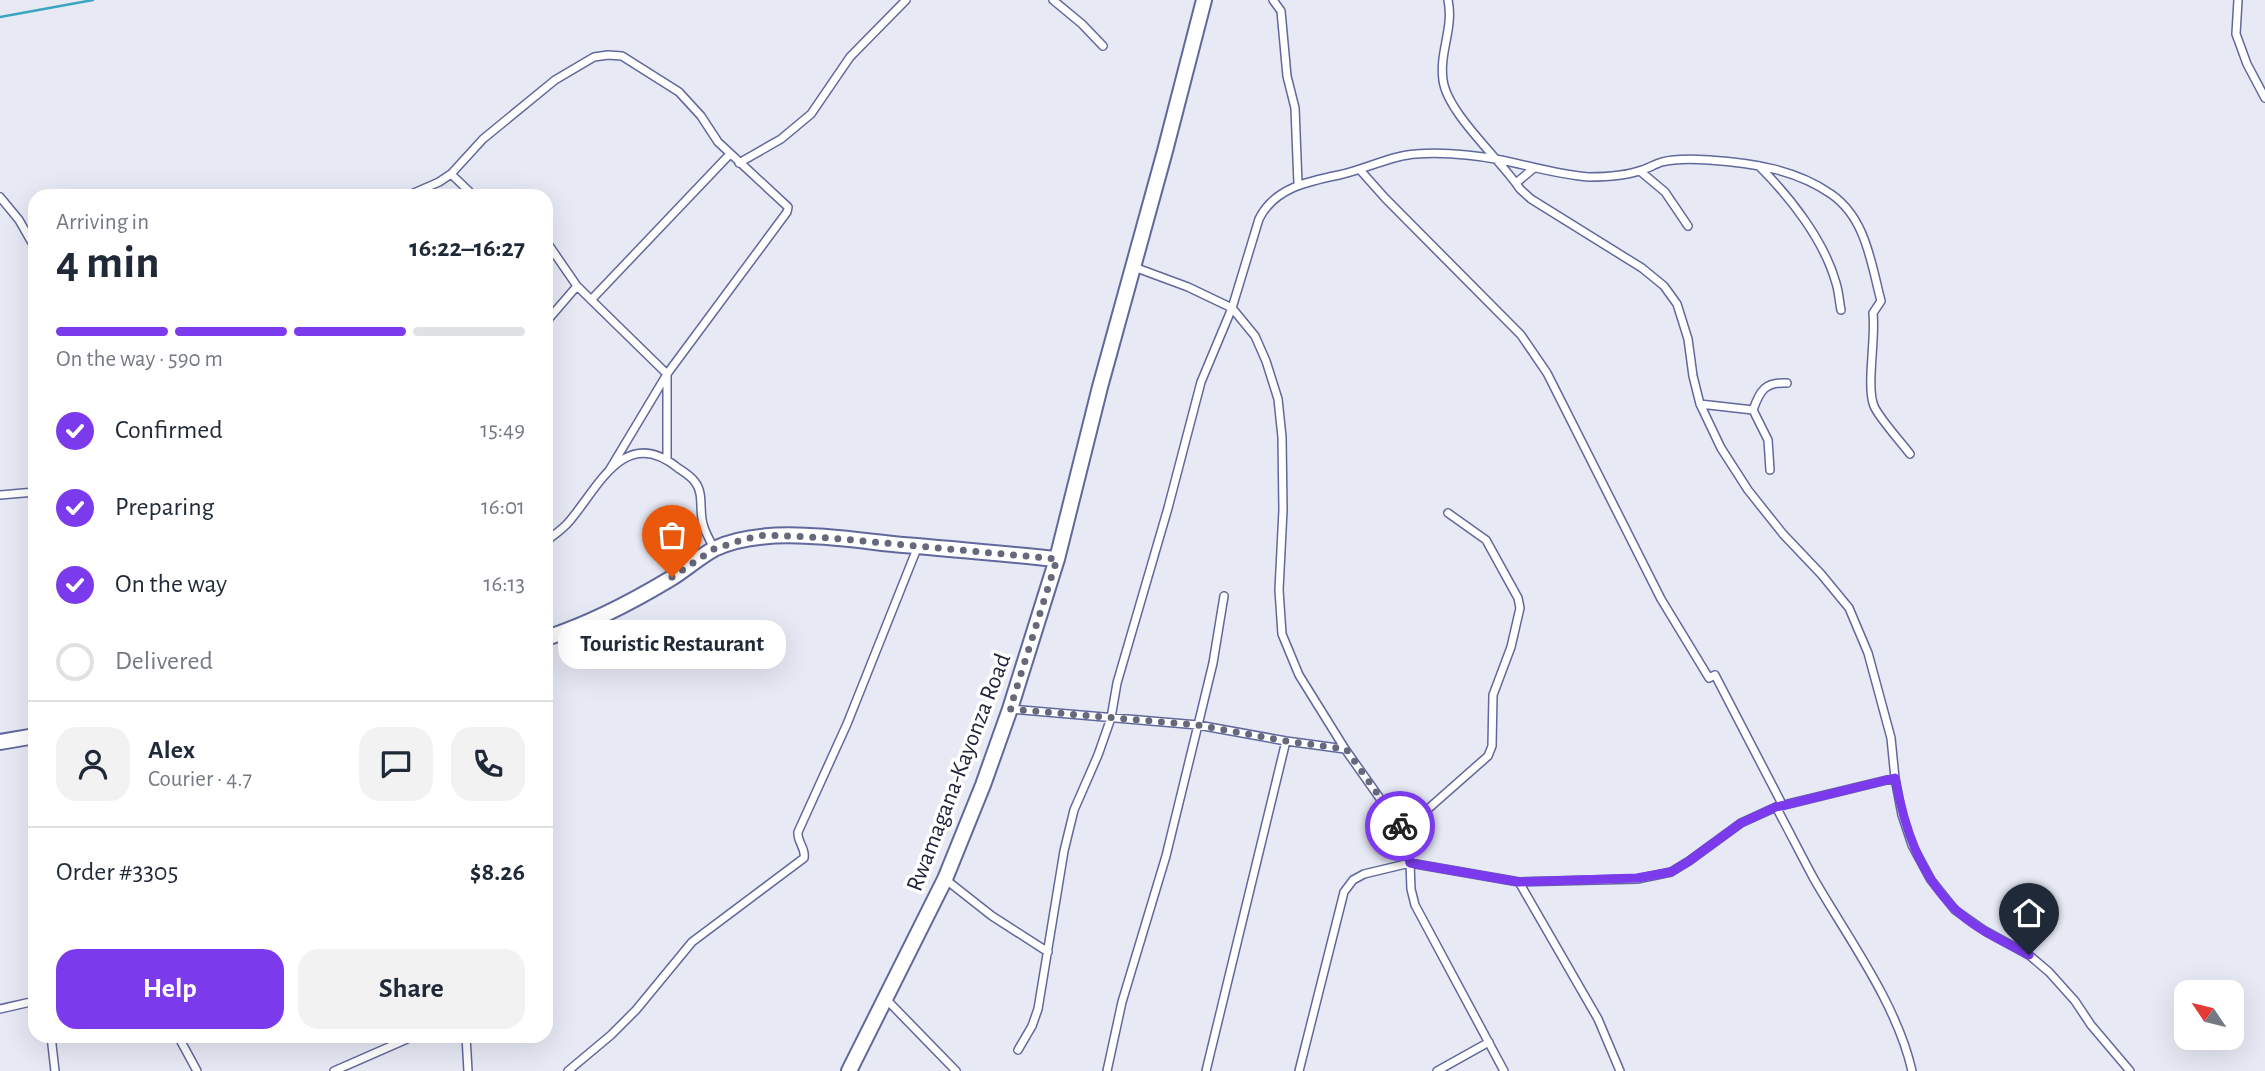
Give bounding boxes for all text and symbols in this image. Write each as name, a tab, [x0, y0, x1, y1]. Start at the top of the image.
text: Arriving in	[56, 211, 149, 234]
text: 16:22–16:27	[409, 235, 525, 261]
text: 4 min	[56, 240, 160, 286]
text: On the way · 590 m	[56, 348, 223, 371]
icon: check	[56, 412, 94, 450]
text: Confirmed	[115, 417, 223, 443]
text: 15:49	[480, 419, 525, 442]
icon: check	[56, 489, 94, 527]
text: Preparing	[115, 494, 214, 520]
text: 16:01	[481, 496, 525, 519]
pin	[642, 505, 702, 577]
icon: bag	[653, 516, 691, 554]
icon: check	[56, 566, 94, 604]
text: On the way	[115, 571, 227, 597]
text: 16:13	[484, 573, 525, 596]
callout: Touristic Restaurant	[558, 619, 786, 668]
text: Touristic Restaurant	[580, 633, 764, 656]
text: Delivered	[115, 648, 213, 674]
street label: Rwamagana-Kayonza Road	[903, 650, 1015, 894]
button: person	[56, 727, 130, 801]
button: chat	[359, 727, 433, 801]
button: phone	[451, 727, 525, 801]
text: Alex	[148, 737, 195, 763]
text: Courier · 4.7	[148, 768, 252, 791]
courier	[1365, 791, 1435, 861]
icon: bike	[1381, 807, 1419, 845]
text: Order #3305	[56, 859, 178, 885]
text: $8.26	[470, 859, 525, 885]
pin	[1999, 883, 2059, 955]
icon: home	[2010, 894, 2048, 932]
button: Help	[56, 949, 284, 1029]
button: Share	[298, 949, 525, 1029]
north arrow	[2174, 980, 2244, 1050]
map controls	[2174, 980, 2244, 1050]

